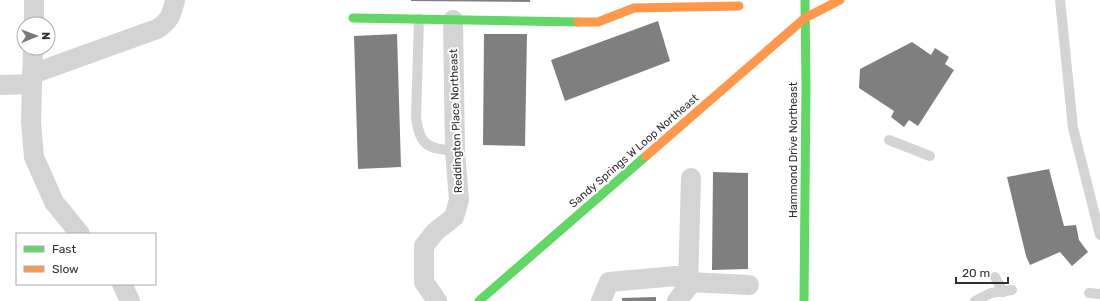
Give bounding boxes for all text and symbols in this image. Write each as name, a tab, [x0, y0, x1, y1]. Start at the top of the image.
north arrow	[16, 16, 56, 56]
text: N	[39, 32, 52, 40]
street label: Reddington Place Northeast	[447, 48, 465, 193]
street label: Hammond Drive Northeast	[787, 81, 800, 218]
street label: Sandy Springs W Loop Northeast	[567, 91, 702, 211]
legend	[16, 233, 156, 285]
text: Fast	[52, 242, 76, 256]
scale bar	[956, 259, 1008, 285]
text: Slow	[52, 262, 79, 276]
text: 20 m	[962, 266, 990, 280]

